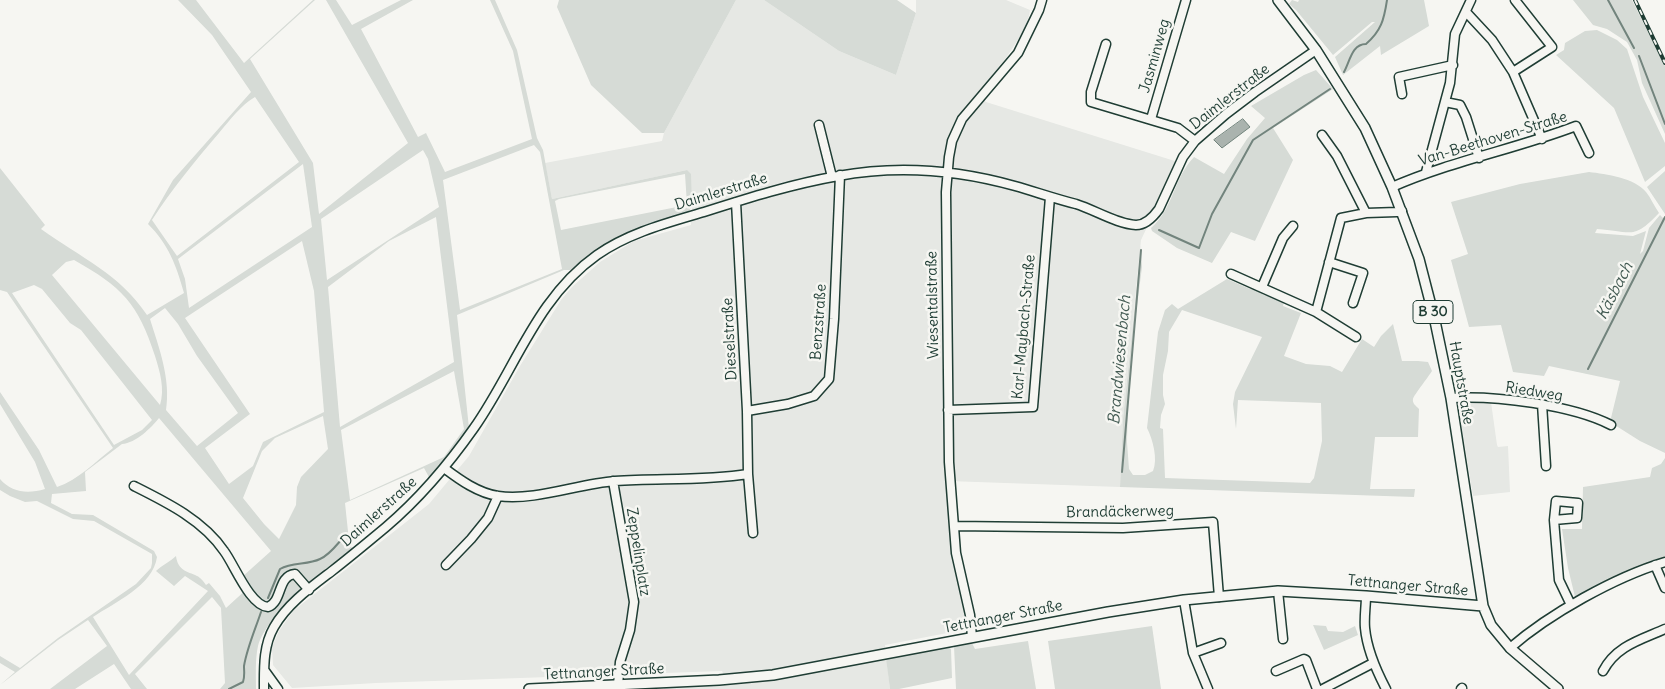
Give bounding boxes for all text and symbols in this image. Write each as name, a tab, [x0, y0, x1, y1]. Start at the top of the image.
street label: Jasminweg	[1136, 17, 1174, 95]
street label: Daimlerstraße	[1187, 60, 1273, 134]
street label: Van-Beethoven-Straße	[1417, 108, 1569, 170]
street label: Daimlerstraße	[673, 169, 769, 215]
street label: Wiesentalstraße	[923, 251, 943, 359]
street label: Karl-Maybach-Straße	[1009, 254, 1039, 400]
water label: Käsbach	[1592, 259, 1638, 323]
street label: Benzstraße	[807, 283, 831, 361]
water label: Brandwiesenbach	[1105, 294, 1135, 426]
street label: Dieselstraße	[719, 297, 741, 381]
road number: B 30	[1413, 300, 1453, 324]
street label: Hauptstraße	[1445, 340, 1477, 426]
street label: Riedweg	[1504, 379, 1564, 405]
street label: Daimlerstraße	[337, 473, 421, 551]
street label: Brandäckerweg	[1066, 502, 1174, 522]
street label: Zeppelinplatz	[622, 506, 654, 598]
street label: Tettnanger Straße	[1347, 572, 1469, 600]
street label: Tettnanger Straße	[942, 597, 1064, 637]
street label: Tettnanger Straße	[543, 660, 665, 684]

